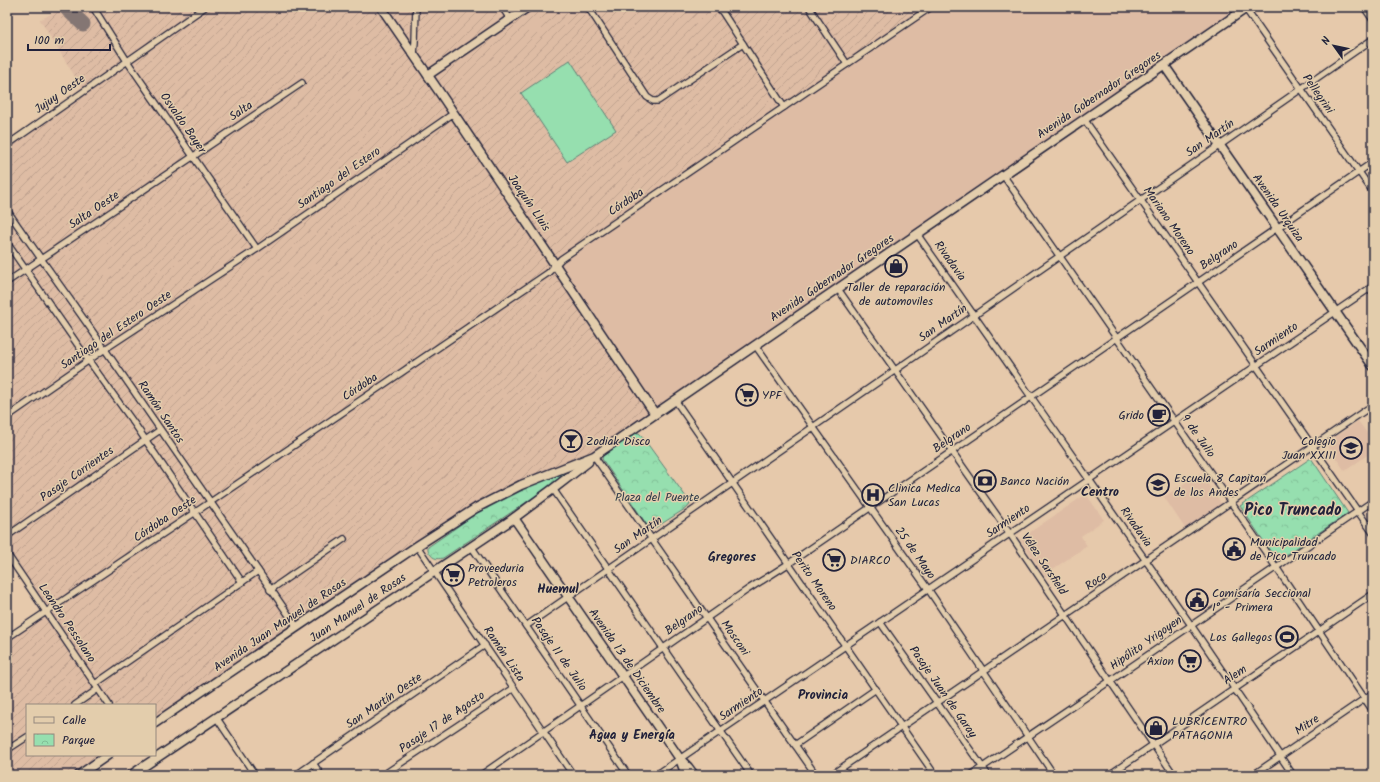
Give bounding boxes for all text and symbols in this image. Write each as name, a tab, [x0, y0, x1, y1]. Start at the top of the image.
scale bar	[28, 26, 110, 52]
north arrow	[1314, 26, 1354, 66]
text: 100 m	[34, 31, 65, 50]
text: N	[1317, 33, 1336, 49]
street label: Avenida Gobernador Gregores	[1033, 46, 1165, 144]
street label: Jujuy Oeste	[31, 69, 90, 119]
street label: Pellegrini	[1297, 70, 1339, 119]
street label: Osvaldo Bayer	[155, 89, 212, 158]
street label: Salta	[225, 96, 257, 126]
street label: San Martín	[1182, 114, 1238, 162]
street label: Santiago del Estero	[293, 142, 385, 214]
street label: Avenida Urquiza	[1247, 170, 1309, 246]
street label: Joaquín Lluis	[503, 171, 555, 235]
street label: Córdoba	[604, 183, 648, 221]
street label: Mariano Moreno	[1138, 183, 1200, 259]
street label: Salta Oeste	[65, 186, 124, 234]
street label: Avenida Gobernador Gregores	[766, 229, 898, 327]
street label: Belgrano	[1196, 235, 1242, 275]
street label: Rivadavia	[929, 237, 971, 285]
shop icon: Taller de reparación de automoviles	[883, 253, 909, 279]
place label: Taller de reparación de automoviles	[847, 278, 945, 311]
street label: Santiago del Estero Oeste	[56, 285, 176, 374]
street label: San Martín	[915, 299, 971, 347]
street label: Sarmiento	[1250, 317, 1302, 361]
street label: Córdoba	[338, 368, 382, 406]
street label: Ramón Santos	[133, 377, 189, 447]
supermarket icon: YPF	[734, 382, 760, 408]
place label: YPF	[762, 386, 783, 405]
cafe icon: Grido	[1146, 402, 1172, 428]
place label: Grido	[1118, 406, 1144, 425]
street label: 9 de Julio	[1176, 410, 1220, 462]
street label: Belgrano	[929, 418, 975, 458]
bar icon: Zodiak Disco	[558, 428, 584, 454]
place label: Zodiak Disco	[586, 432, 650, 451]
place label: Colegio Juan XXIII	[1282, 432, 1336, 465]
school or university icon: Colegio Juan XXIII	[1338, 435, 1364, 461]
street label: Pasaje Corrientes	[36, 441, 118, 507]
bank icon: Banco Nación	[972, 468, 998, 494]
place label: Escuela 8 Capitan de los Andes	[1174, 469, 1266, 502]
place label: Banco Nación	[1000, 472, 1069, 491]
school or university icon: Escuela 8 Capitan de los Andes	[1145, 472, 1171, 498]
place label: Clinica Medica San Lucas	[888, 479, 961, 512]
hospital icon: Clinica Medica San Lucas	[860, 482, 886, 508]
district label: Centro	[1081, 482, 1119, 503]
park label: Plaza del Puente	[615, 488, 700, 507]
street label: Córdoba Oeste	[130, 490, 201, 547]
district label: Pico Truncado	[1244, 498, 1342, 523]
street label: Sarmiento	[982, 499, 1034, 543]
street label: Rivadavia	[1115, 503, 1157, 551]
street label: San Martín	[610, 511, 666, 559]
street label: 25 de Mayo	[890, 523, 940, 583]
street label: Vélez Sarsfield	[1016, 529, 1073, 600]
place label: Municipalidad de Pico Truncado	[1250, 533, 1336, 566]
public building icon: Municipalidad de Pico Truncado	[1221, 536, 1247, 562]
district label: Gregores	[708, 547, 756, 568]
street label: Perito Moreno	[786, 547, 842, 615]
supermarket icon: DIARCO	[821, 547, 847, 573]
place label: DIARCO	[850, 551, 891, 570]
place label: Proveeduria Petroleros	[468, 559, 524, 592]
supermarket icon: Proveeduria Petroleros	[440, 562, 466, 588]
street label: Roca	[1081, 566, 1111, 595]
street label: Juan Manuel de Rosas	[306, 568, 410, 648]
street label: Avenida Juan Manuel de Rosas	[210, 573, 350, 677]
street label: Leandro Pessolano	[33, 579, 101, 667]
district label: Huemul	[537, 579, 579, 600]
place label: Comisaría Seccional 1° - Primera	[1212, 584, 1311, 617]
public building icon: Comisaría Seccional 1° - Primera	[1184, 587, 1210, 613]
street label: Belgrano	[661, 600, 707, 640]
street label: Avenida 13 de Diciembre	[584, 605, 671, 718]
street label: Hipólito Yrigoyen	[1106, 611, 1186, 675]
street label: Pasaje 11 de Julio	[526, 613, 592, 695]
street label: Mosconi	[716, 616, 755, 661]
street label: Ramón Lista	[478, 622, 530, 686]
sports icon: Los Gallegos	[1274, 624, 1300, 650]
place label: Los Gallegos	[1210, 628, 1272, 647]
street label: Pasaje Juan de Garay	[904, 642, 982, 742]
supermarket icon: Axion	[1177, 648, 1203, 674]
place label: Axion	[1147, 652, 1174, 671]
street label: Alem	[1219, 660, 1251, 690]
street label: San Martín Oeste	[342, 668, 427, 734]
street label: Sarmiento	[715, 682, 767, 726]
district label: Provincia	[798, 685, 848, 706]
street label: Pasaje 17 de Agosto	[395, 686, 489, 758]
legend	[26, 704, 156, 756]
street label: Mitre	[1291, 709, 1324, 740]
text: Calle	[62, 711, 87, 730]
place label: LUBRICENTRO PATAGONIA	[1172, 712, 1248, 745]
shop icon: LUBRICENTRO PATAGONIA	[1143, 715, 1169, 741]
district label: Agua y Energía	[589, 725, 675, 746]
text: Parque	[62, 731, 96, 750]

